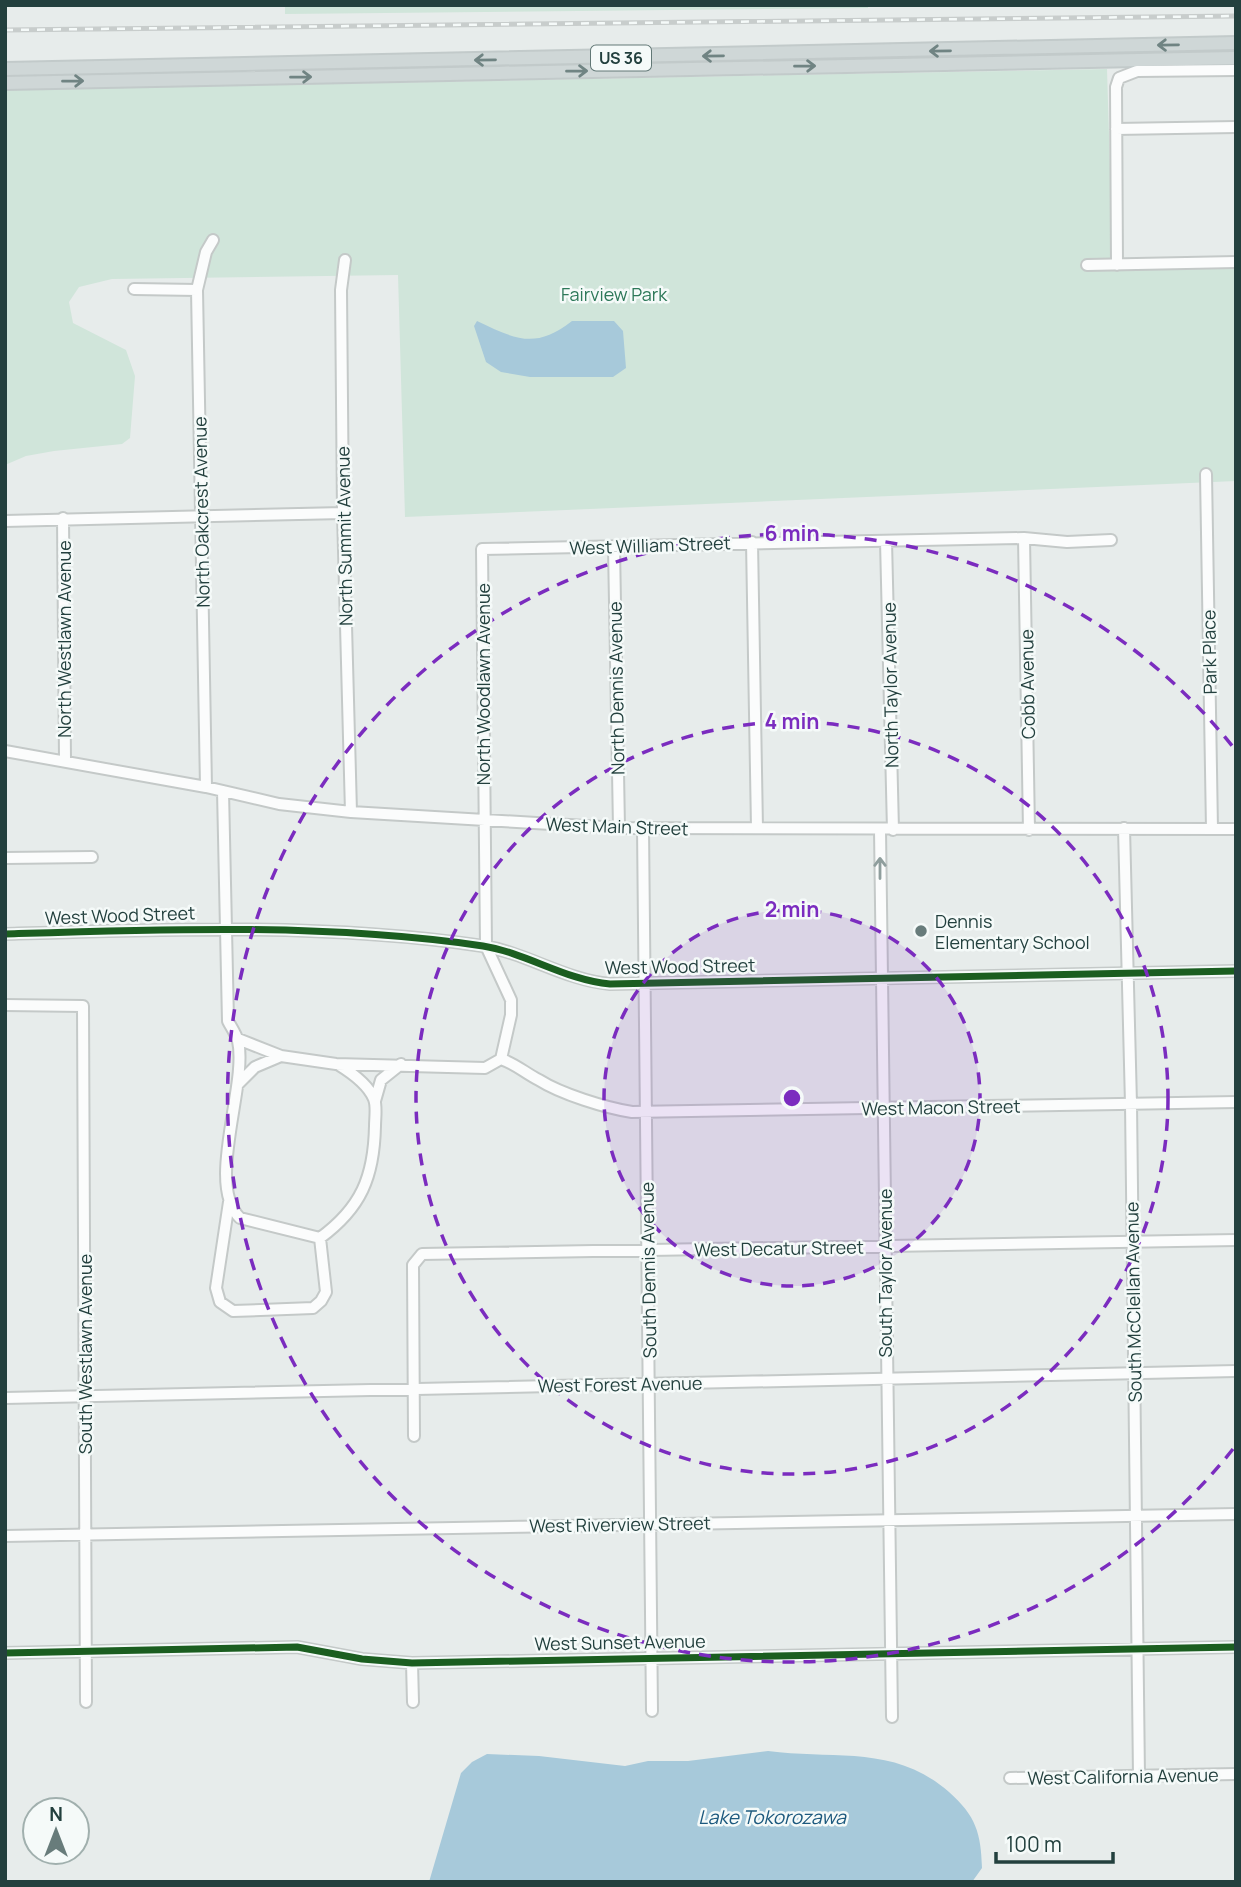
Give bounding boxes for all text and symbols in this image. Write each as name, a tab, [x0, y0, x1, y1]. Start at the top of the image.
one-way arrow	[1156, 38, 1179, 52]
one-way arrow	[929, 44, 952, 58]
road number: US 36	[591, 46, 651, 71]
one-way arrow	[701, 49, 724, 63]
one-way arrow	[474, 54, 497, 67]
one-way arrow	[793, 59, 816, 73]
one-way arrow	[566, 65, 589, 78]
one-way arrow	[289, 71, 312, 84]
one-way arrow	[62, 75, 85, 88]
park label: Fairview Park	[561, 282, 668, 306]
street label: North Oakcrest Avenue	[187, 416, 215, 608]
street label: North Summit Avenue	[330, 446, 358, 626]
text: 6 min	[764, 519, 820, 547]
street label: West William Street	[569, 530, 731, 560]
street label: North Westlawn Avenue	[52, 540, 76, 738]
street label: North Woodlawn Avenue	[471, 583, 495, 785]
street label: North Dennis Avenue	[602, 601, 630, 775]
street label: North Taylor Avenue	[877, 602, 903, 768]
street label: Park Place	[1196, 609, 1222, 695]
street label: Cobb Avenue	[1014, 629, 1040, 739]
text: 4 min	[765, 707, 819, 735]
street label: West Main Street	[545, 812, 689, 840]
one-way arrow	[873, 856, 887, 879]
text: 2 min	[765, 895, 819, 923]
street label: West Wood Street	[44, 900, 196, 930]
place label: Dennis Elementary School	[935, 909, 1090, 954]
marker: Dennis Elementary School	[913, 923, 929, 939]
street label: West Wood Street	[604, 953, 756, 979]
centre of rings	[780, 1086, 804, 1110]
street label: West Macon Street	[861, 1094, 1021, 1120]
street label: South Dennis Avenue	[634, 1182, 662, 1358]
street label: South Taylor Avenue	[873, 1189, 897, 1357]
street label: South McClellan Avenue	[1119, 1201, 1147, 1403]
street label: West Decatur Street	[694, 1235, 864, 1261]
street label: South Westlawn Avenue	[73, 1254, 97, 1454]
street label: West Forest Avenue	[537, 1371, 703, 1397]
street label: West Riverview Street	[529, 1510, 711, 1538]
street label: West Sunset Avenue	[534, 1629, 706, 1655]
street label: West California Avenue	[1027, 1762, 1219, 1790]
north arrow	[21, 1796, 91, 1866]
text: N	[49, 1801, 63, 1827]
water label: Lake Tokorozawa	[698, 1804, 847, 1830]
scale bar	[996, 1820, 1113, 1864]
text: 100 m	[1006, 1830, 1062, 1858]

